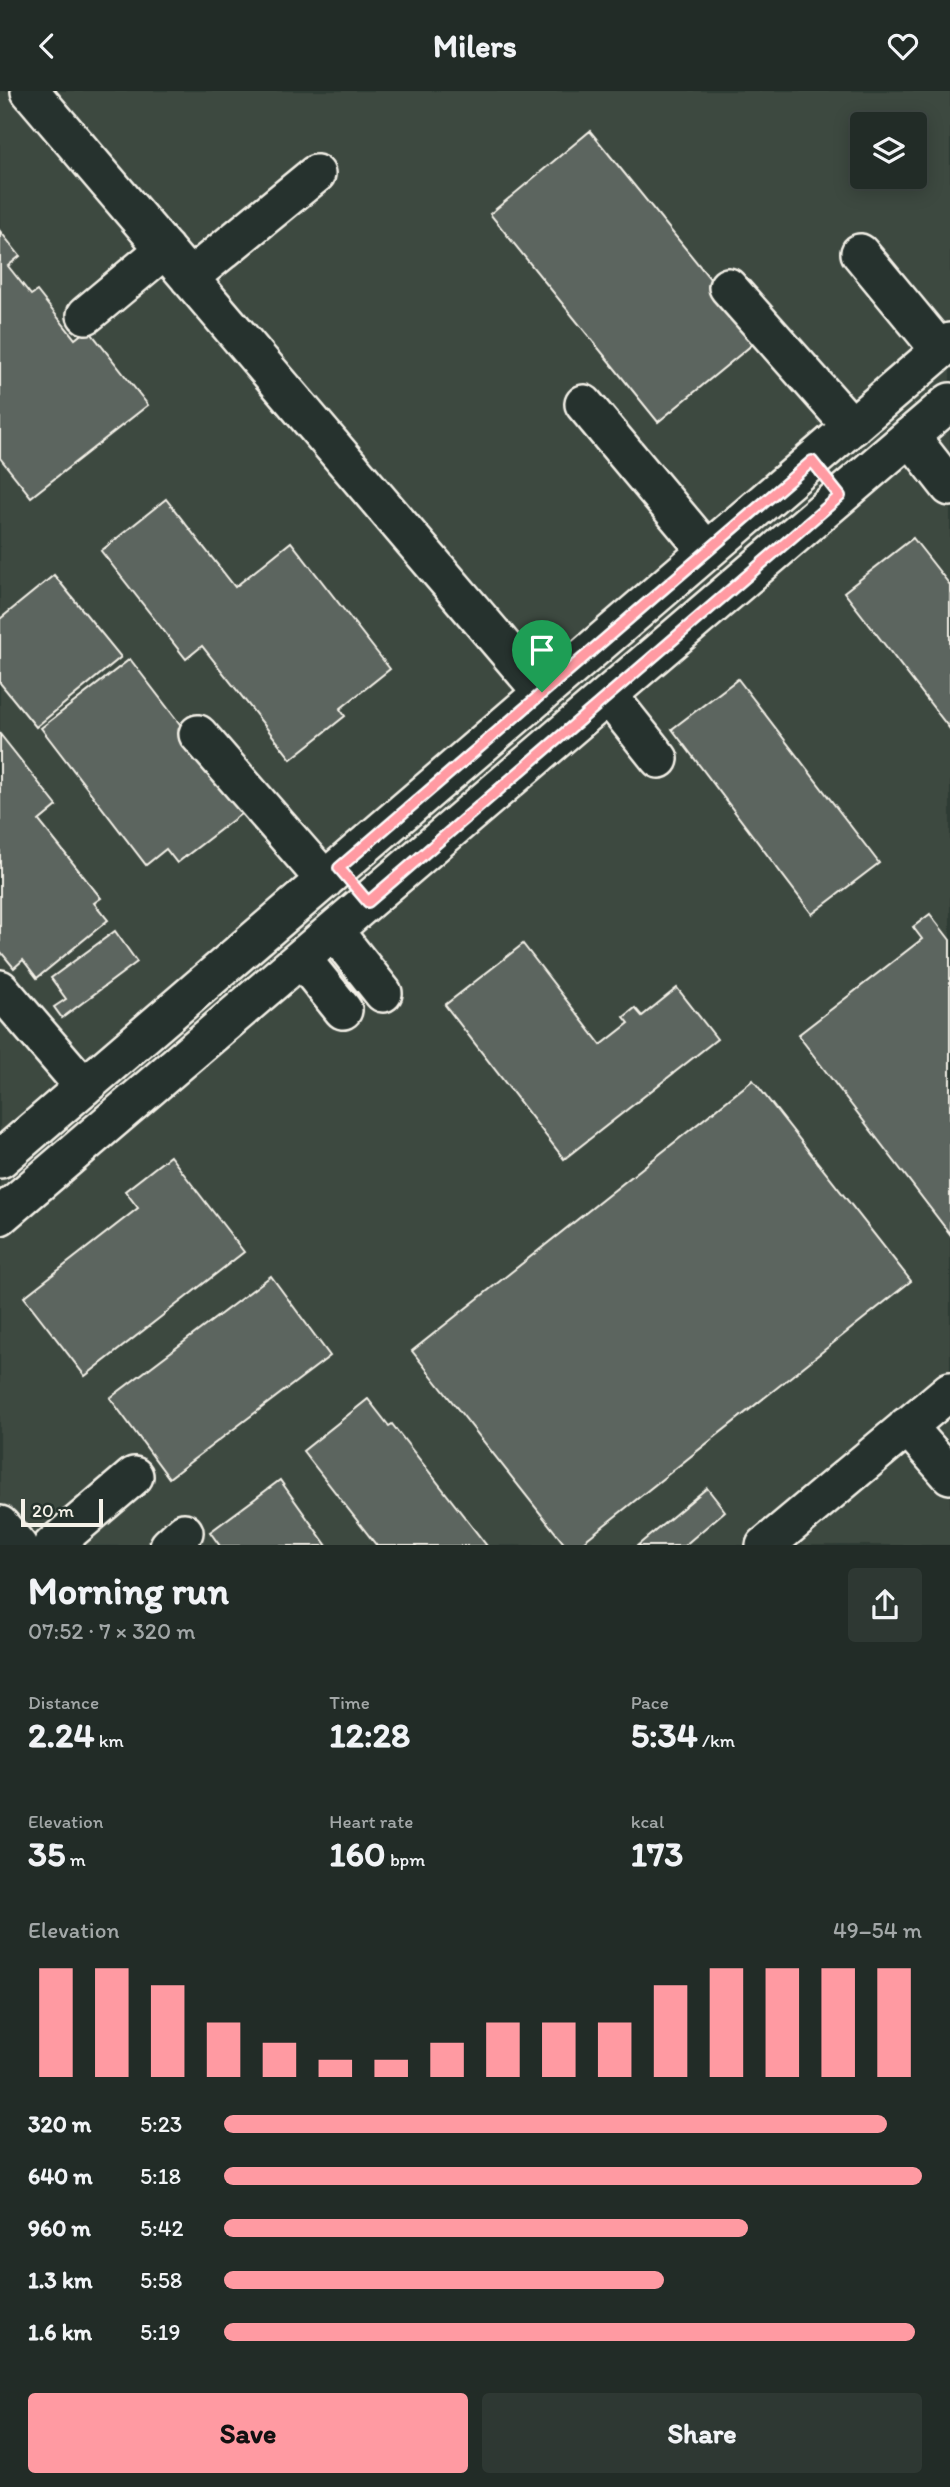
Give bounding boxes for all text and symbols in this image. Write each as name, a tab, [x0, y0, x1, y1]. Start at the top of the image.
icon: back	[28, 27, 66, 65]
text: Milers	[433, 27, 517, 65]
icon: heart	[884, 27, 922, 65]
map controls	[850, 112, 927, 189]
button: layers	[850, 112, 927, 189]
pin	[512, 620, 572, 692]
icon: arrive	[523, 631, 561, 669]
scale bar	[21, 1497, 103, 1528]
text: 20 m	[32, 1499, 74, 1522]
text: Morning run	[28, 1568, 229, 1614]
button: share	[848, 1568, 922, 1642]
text: 07:52 · 7 × 320 m	[28, 1617, 196, 1645]
text: Distance	[28, 1691, 99, 1714]
text: Time	[329, 1691, 370, 1714]
text: Pace	[631, 1691, 669, 1714]
text: 2.24	[28, 1714, 94, 1756]
text: 12:28	[329, 1714, 410, 1756]
text: 5:34	[631, 1714, 698, 1756]
text: km	[94, 1729, 124, 1752]
text: /km	[698, 1729, 735, 1752]
text: Elevation	[28, 1810, 104, 1833]
text: Heart rate	[329, 1810, 413, 1833]
text: kcal	[631, 1810, 664, 1833]
text: 35	[28, 1833, 65, 1875]
text: 160	[329, 1833, 386, 1875]
text: 173	[631, 1833, 683, 1875]
text: m	[65, 1848, 86, 1871]
text: bpm	[386, 1848, 425, 1871]
text: Elevation	[28, 1916, 119, 1944]
text: 49–54 m	[833, 1916, 922, 1944]
text: 320 m	[28, 2110, 91, 2138]
text: 5:23	[140, 2110, 182, 2138]
text: 640 m	[28, 2162, 93, 2190]
text: 5:18	[140, 2162, 181, 2190]
text: 960 m	[28, 2214, 91, 2242]
text: 5:42	[140, 2214, 184, 2242]
text: 1.3 km	[28, 2266, 92, 2294]
text: 5:58	[140, 2266, 182, 2294]
text: 1.6 km	[28, 2318, 92, 2346]
text: 5:19	[140, 2318, 180, 2346]
button: Save	[28, 2393, 468, 2473]
button: Share	[482, 2393, 922, 2473]

